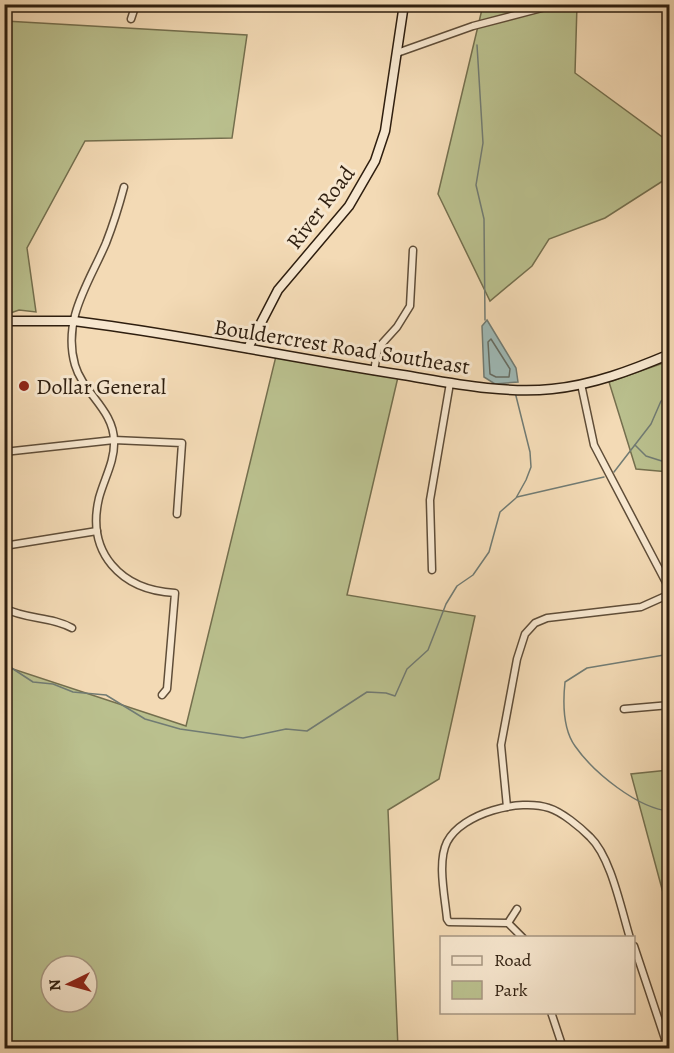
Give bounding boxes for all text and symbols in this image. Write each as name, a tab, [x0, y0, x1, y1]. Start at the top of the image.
street label: River Road	[280, 160, 362, 255]
street label: Bouldercrest Road Southeast	[212, 312, 472, 382]
place label: Dollar General	[36, 372, 166, 402]
marker: Dollar General	[17, 379, 31, 393]
legend	[440, 936, 635, 1014]
text: Road	[494, 948, 532, 972]
north arrow	[39, 954, 99, 1014]
text: N	[44, 978, 67, 992]
text: Park	[494, 978, 528, 1002]

